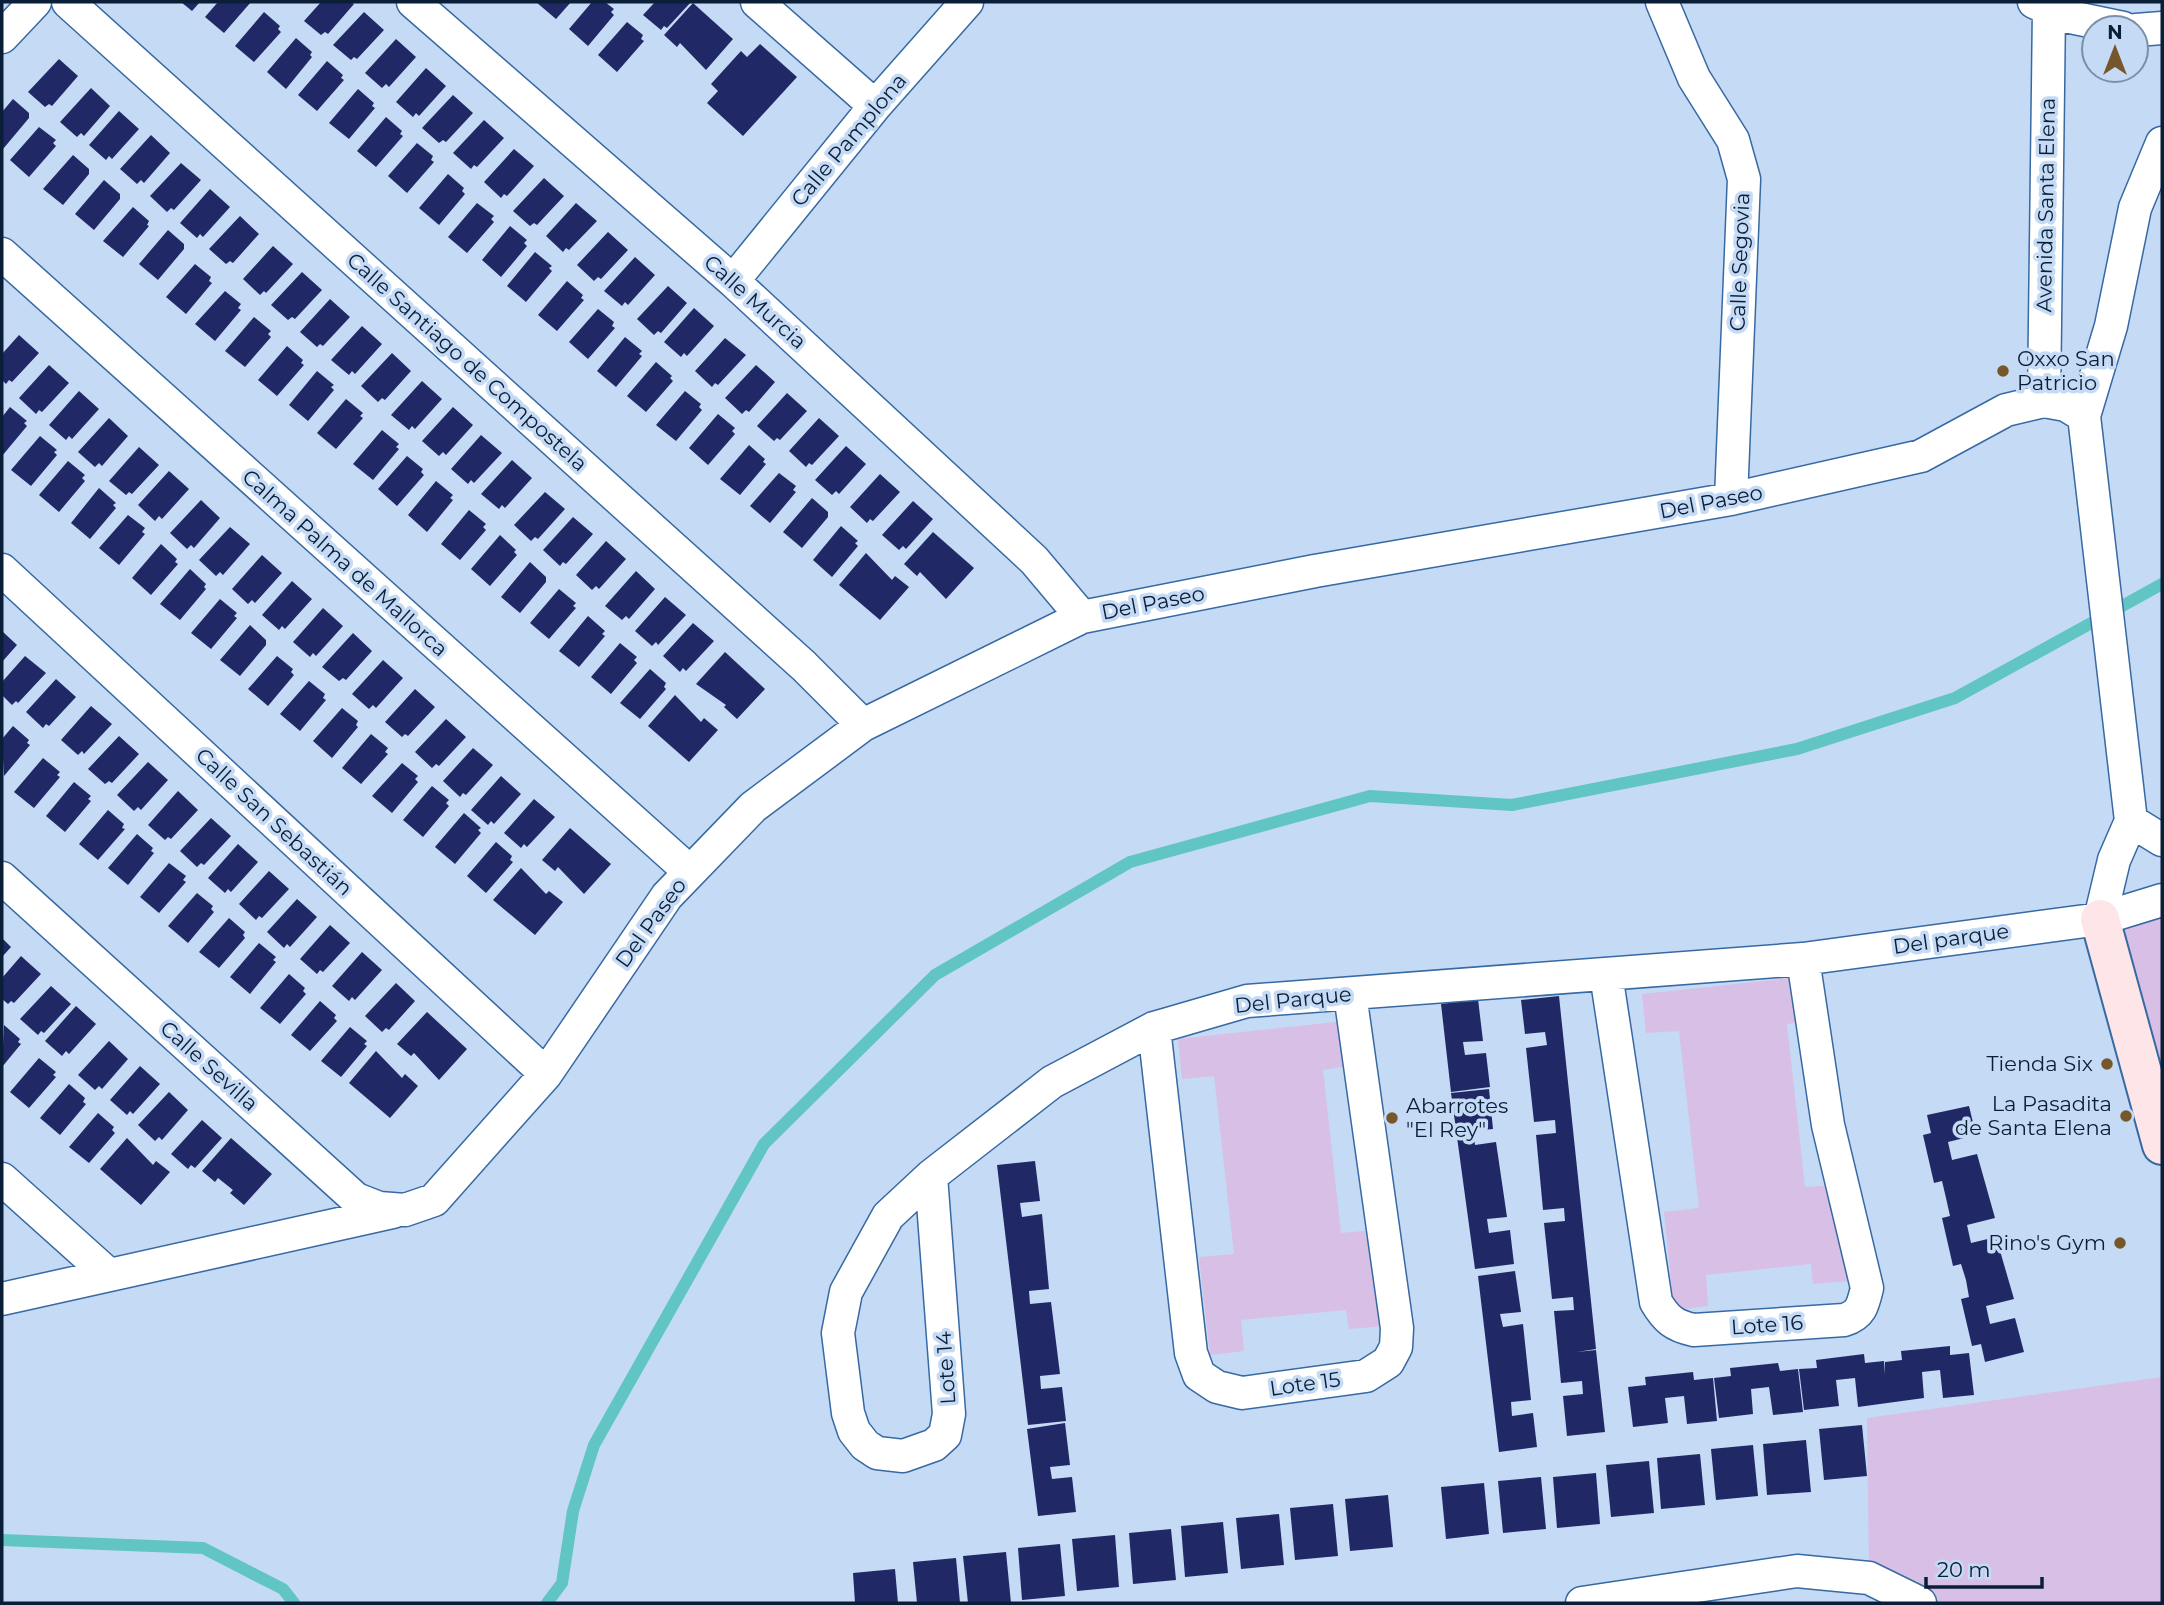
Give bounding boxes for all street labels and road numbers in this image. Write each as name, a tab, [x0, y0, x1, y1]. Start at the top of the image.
street label: Calle Pamplona	[786, 68, 911, 211]
street label: Avenida Santa Elena	[2031, 97, 2060, 313]
street label: Calle Segovia	[1725, 192, 1754, 332]
street label: Calle Santiago de Compostela	[342, 247, 593, 476]
street label: Calle Murcia	[699, 249, 811, 354]
street label: Calma Palma de Mallorca	[238, 464, 453, 661]
street label: Del Paseo	[1657, 479, 1765, 524]
street label: Del Paseo	[1099, 580, 1207, 625]
street label: Calle San Sebastián	[191, 743, 358, 901]
street label: Del Paseo	[610, 873, 691, 972]
street label: Del parque	[1891, 918, 2011, 959]
street label: Del Parque	[1233, 981, 1353, 1018]
street label: Calle Sevilla	[155, 1015, 263, 1116]
street label: Lote 16	[1730, 1310, 1804, 1339]
street label: Lote 14	[930, 1331, 961, 1405]
street label: Lote 15	[1268, 1366, 1342, 1401]

